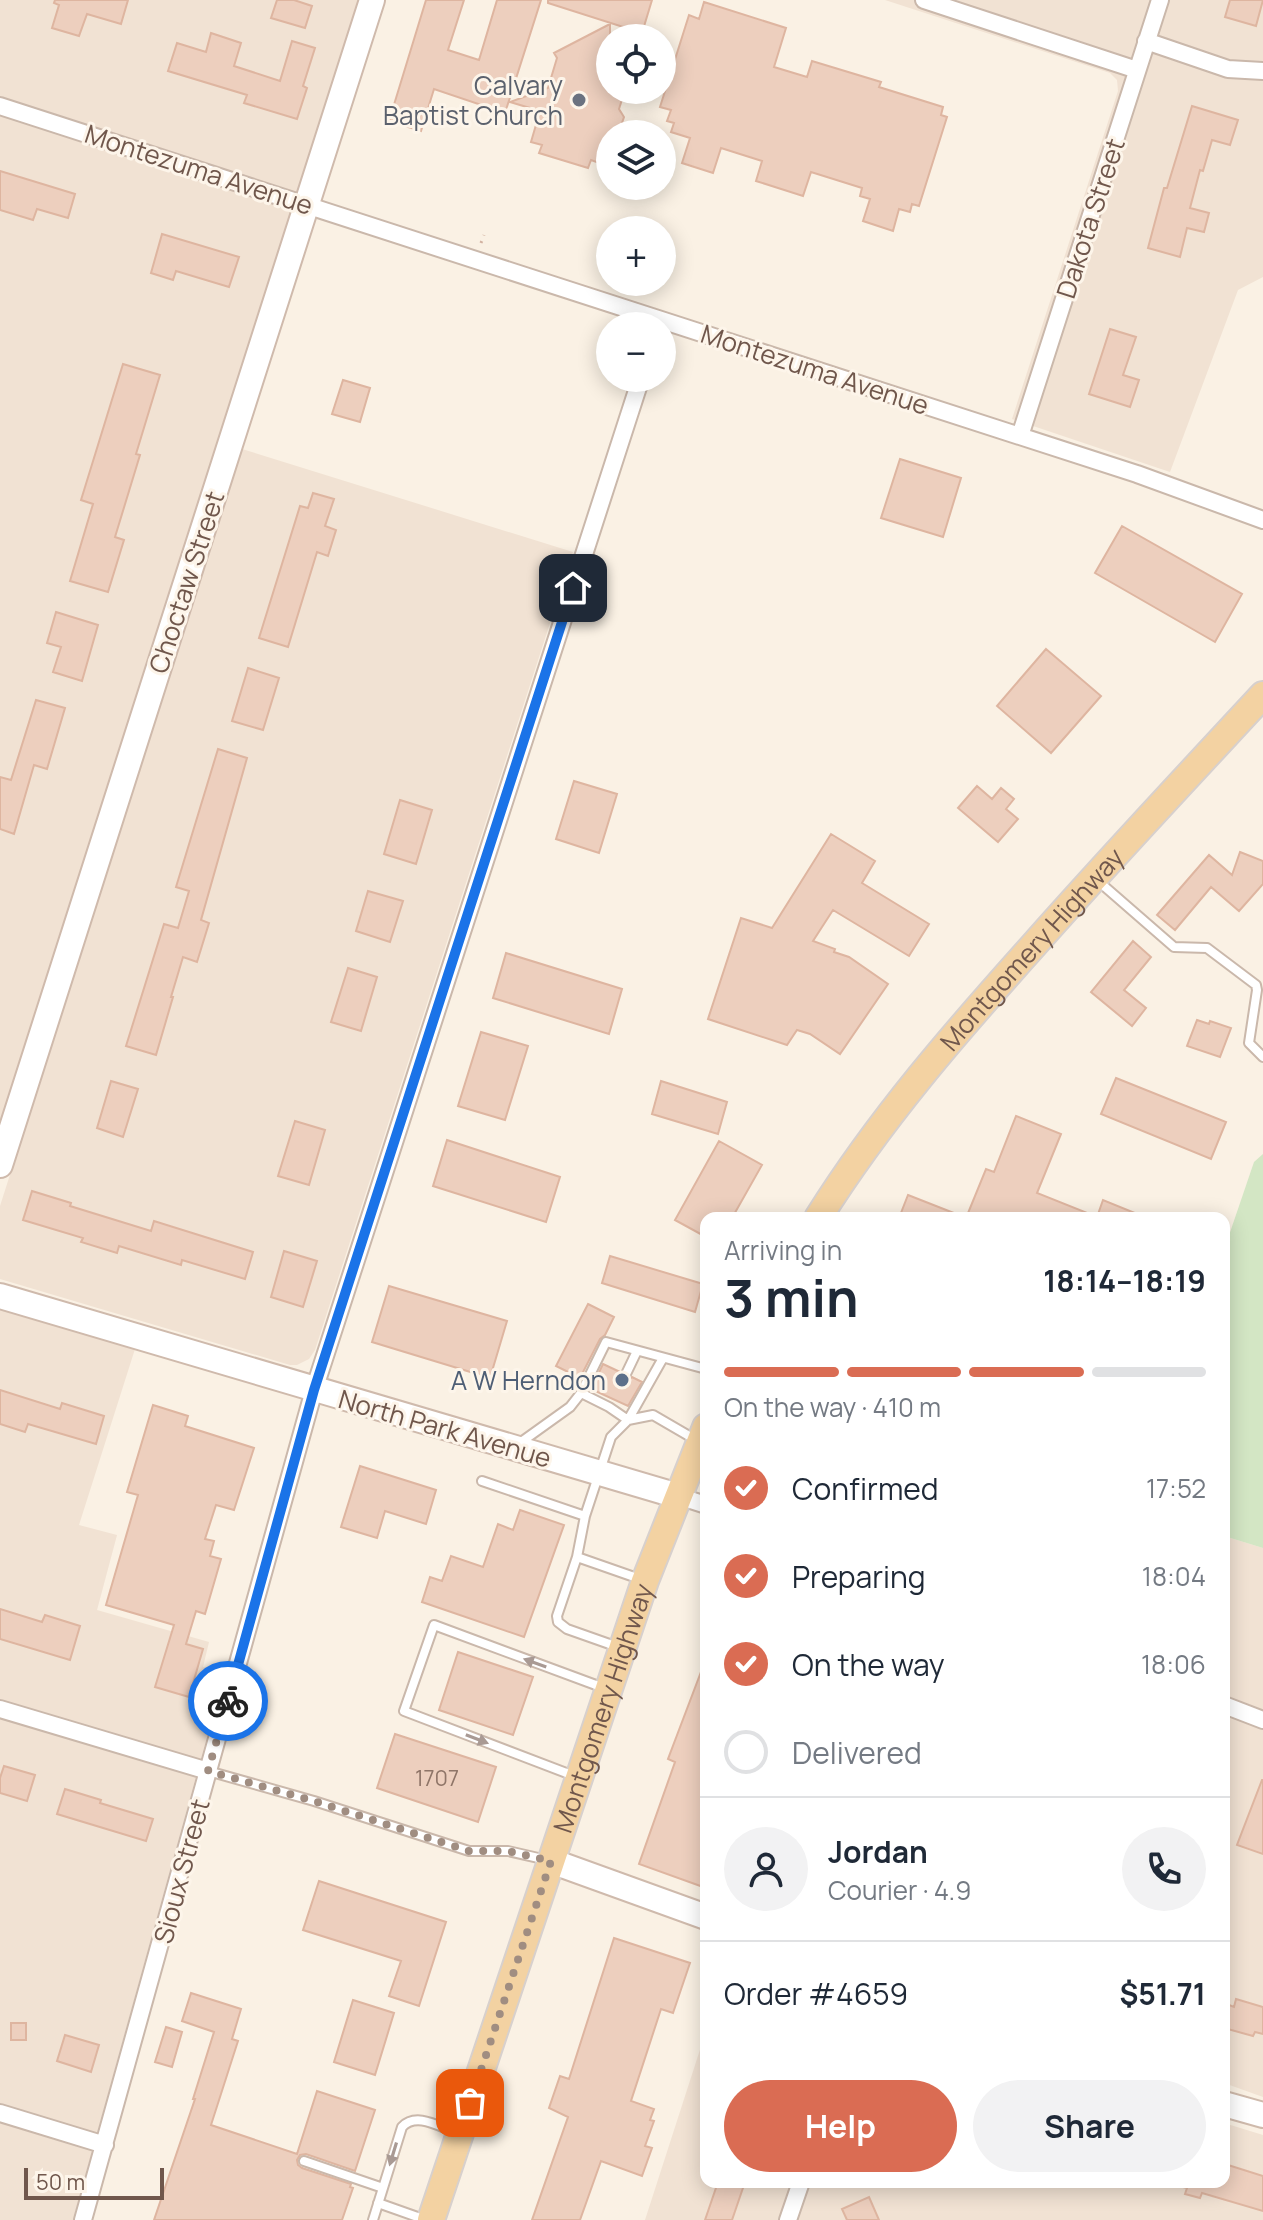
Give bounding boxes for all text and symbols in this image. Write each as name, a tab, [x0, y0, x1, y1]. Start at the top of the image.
map controls	[596, 24, 676, 392]
button: locate	[596, 24, 676, 104]
place label: Calvary Baptist Church	[383, 67, 563, 133]
marker: Calvary Baptist Church	[570, 91, 588, 109]
street label: Montezuma Avenue	[80, 115, 318, 223]
button: layers	[596, 120, 676, 200]
street label: Dakota Street	[1047, 133, 1133, 303]
button: +	[596, 216, 676, 296]
button: −	[596, 312, 676, 392]
street label: Montezuma Avenue	[696, 315, 934, 423]
street label: Choctaw Street	[140, 486, 232, 678]
pin	[539, 554, 607, 622]
icon: home	[551, 566, 595, 610]
street label: Montgomery Highway	[931, 839, 1132, 1058]
text: Arriving in	[724, 1232, 842, 1268]
text: 18:14–18:19	[1043, 1260, 1206, 1301]
text: 3 min	[724, 1262, 859, 1333]
place label: A W Herndon	[451, 1362, 606, 1398]
marker: A W Herndon	[613, 1371, 631, 1389]
street label: North Park Avenue	[334, 1380, 556, 1476]
text: On the way · 410 m	[724, 1389, 941, 1425]
icon: check	[724, 1466, 768, 1510]
text: Confirmed	[792, 1468, 939, 1509]
text: 17:52	[1146, 1470, 1206, 1506]
icon: check	[724, 1554, 768, 1598]
text: Preparing	[792, 1556, 926, 1597]
text: 18:04	[1142, 1558, 1206, 1594]
street label: Montgomery Highway	[544, 1578, 661, 1837]
icon: check	[724, 1642, 768, 1686]
text: On the way	[792, 1644, 945, 1685]
text: 18:06	[1141, 1646, 1206, 1682]
one-way arrow	[523, 1656, 547, 1669]
courier	[188, 1661, 268, 1741]
icon: bike	[206, 1679, 250, 1723]
text: Delivered	[792, 1732, 922, 1773]
one-way arrow	[465, 1733, 489, 1746]
house number: 1707	[415, 1763, 459, 1793]
street label: Sioux Street	[144, 1795, 218, 1947]
button: person	[724, 1827, 808, 1911]
button: phone	[1122, 1827, 1206, 1911]
text: Jordan	[828, 1831, 928, 1872]
text: Courier · 4.9	[828, 1872, 971, 1908]
text: Order #4659	[724, 1973, 908, 2014]
text: $51.71	[1119, 1973, 1206, 2014]
pin	[436, 2069, 504, 2137]
button: Help	[724, 2080, 957, 2172]
button: Share	[973, 2080, 1206, 2172]
icon: bag	[448, 2081, 492, 2125]
one-way arrow	[386, 2142, 399, 2166]
scale bar	[24, 2164, 164, 2200]
text: 50 m	[36, 2167, 85, 2197]

